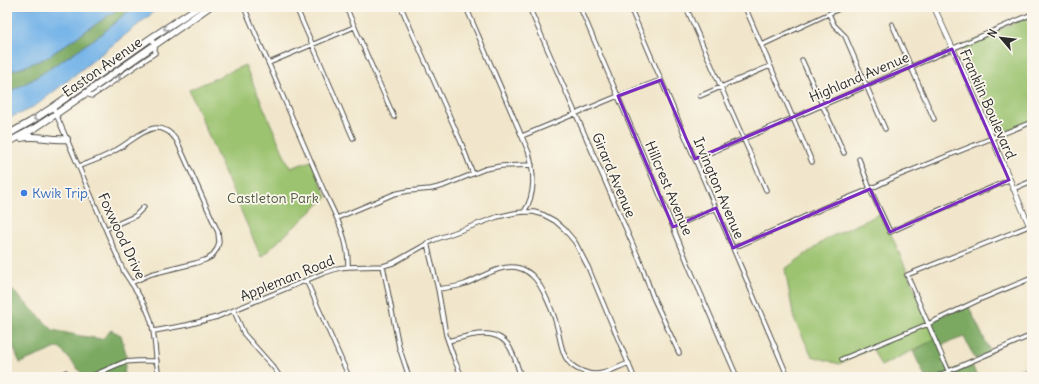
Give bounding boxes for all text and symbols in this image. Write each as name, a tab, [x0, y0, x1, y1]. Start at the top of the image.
north arrow	[981, 18, 1021, 58]
one-way arrow	[163, 23, 170, 31]
text: N	[984, 27, 1000, 40]
street label: Easton Avenue	[59, 33, 145, 101]
street label: Franklin Boulevard	[956, 46, 1020, 162]
street label: Highland Avenue	[806, 48, 912, 106]
one-way arrow	[114, 75, 121, 83]
one-way arrow	[33, 113, 40, 121]
street label: Girard Avenue	[588, 130, 640, 220]
street label: Irvington Avenue	[690, 135, 748, 241]
street label: Hillcrest Avenue	[641, 138, 697, 238]
place label: Kwik Trip	[32, 184, 88, 202]
marker: Kwik Trip	[19, 188, 29, 198]
park label: Castleton Park	[227, 189, 319, 207]
street label: Foxwood Drive	[94, 190, 150, 282]
street label: Appleman Road	[237, 251, 337, 305]

